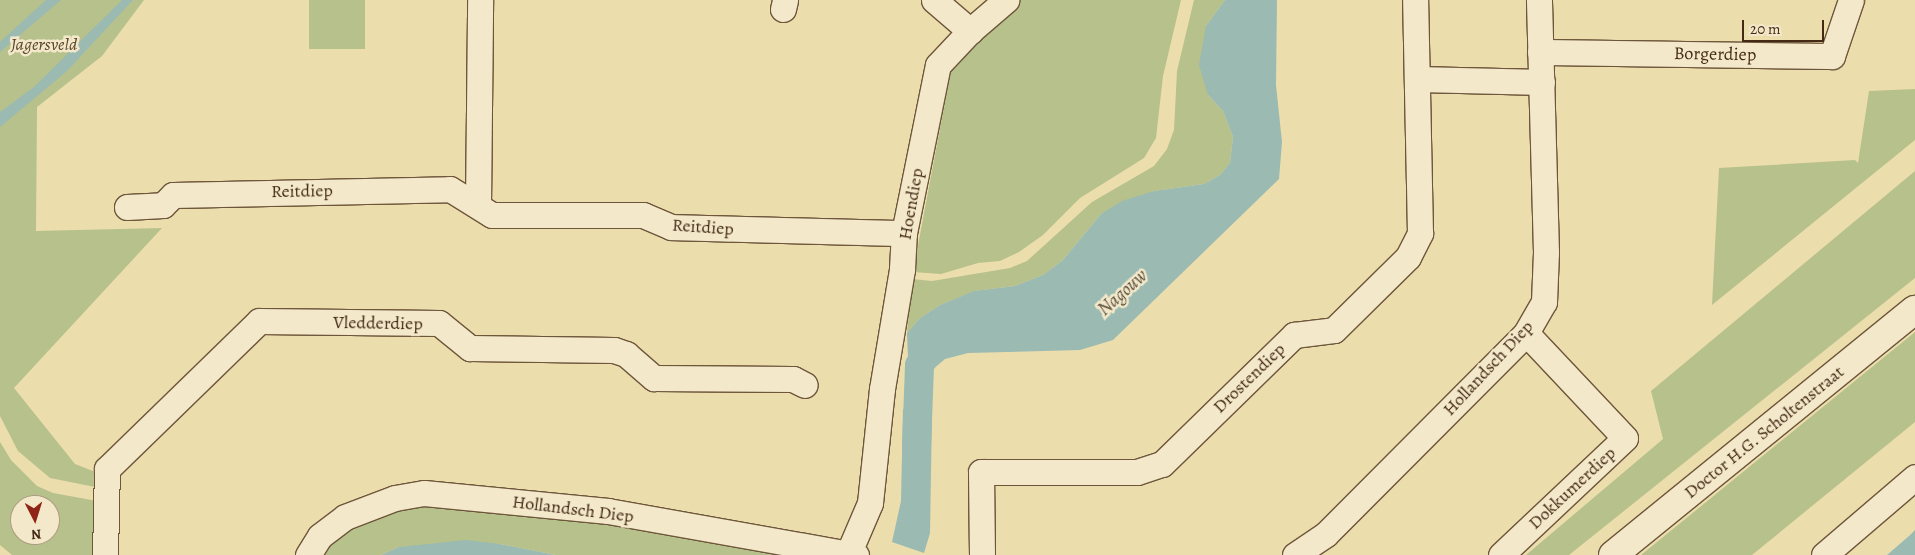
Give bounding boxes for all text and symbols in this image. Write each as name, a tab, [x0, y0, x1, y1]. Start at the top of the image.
scale bar	[1745, 10, 1828, 42]
text: 20 m	[1750, 19, 1781, 39]
park label: Jagersveld	[11, 33, 77, 55]
street label: Borgerdiep	[1674, 42, 1756, 66]
street label: Hoendiep	[894, 166, 928, 242]
street label: Reitdiep	[271, 180, 333, 202]
street label: Reitdiep	[671, 214, 735, 240]
water label: Nagouw	[1094, 265, 1152, 321]
street label: Vledderdiep	[333, 311, 423, 335]
street label: Hollandsch Diep	[1438, 316, 1538, 420]
street label: Drostendiep	[1208, 338, 1290, 418]
street label: Doctor H.G. Scholtenstraat	[1680, 361, 1848, 503]
street label: Dokkumerdiep	[1524, 442, 1620, 534]
street label: Hollandsch Diep	[511, 491, 635, 527]
north arrow	[10, 495, 60, 545]
text: N	[30, 525, 42, 544]

